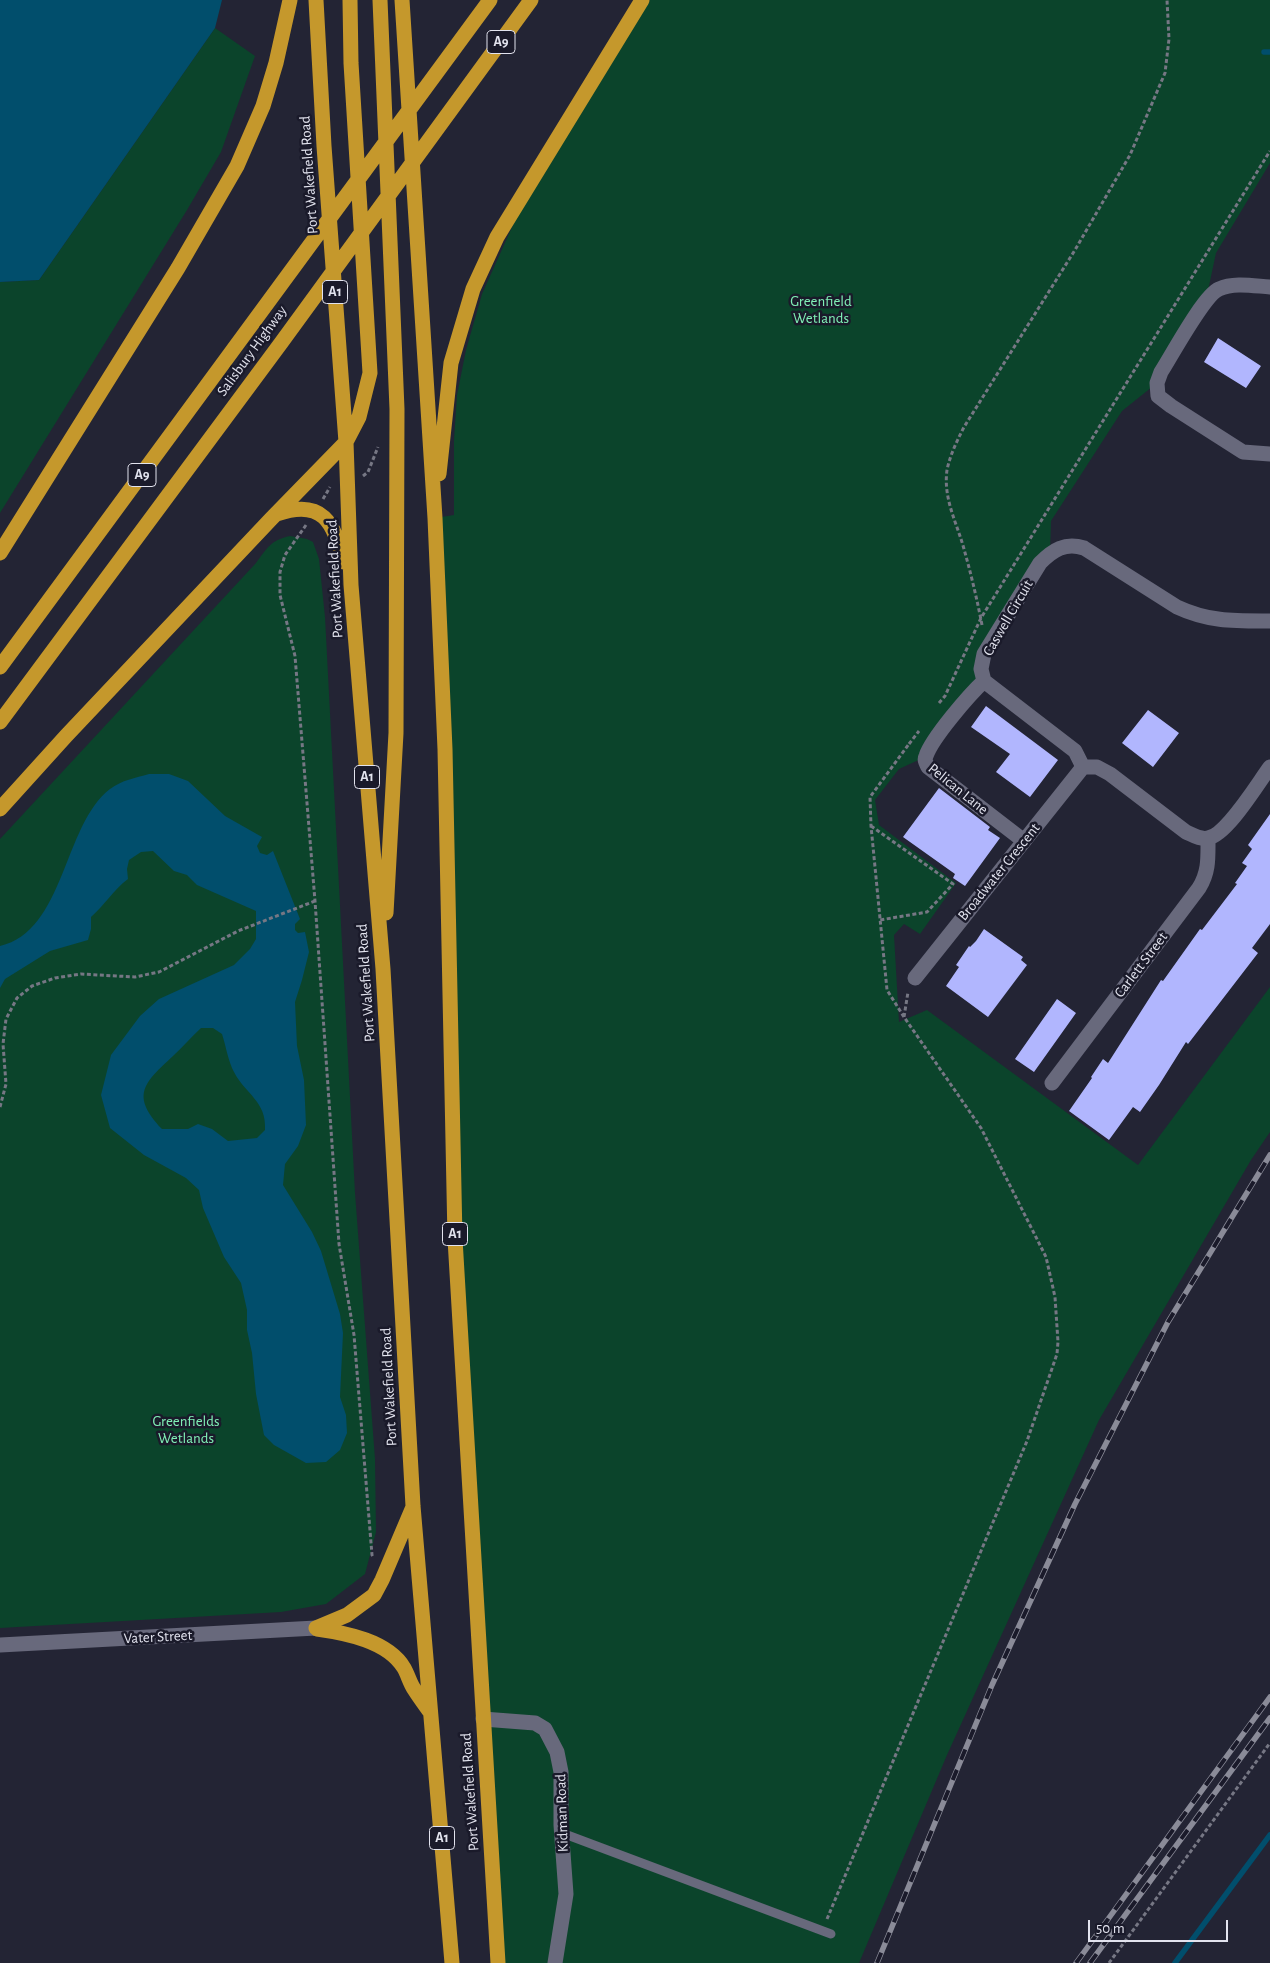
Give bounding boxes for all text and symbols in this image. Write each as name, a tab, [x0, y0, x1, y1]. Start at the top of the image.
road number: A9	[487, 31, 515, 54]
street label: Port Wakefield Road	[296, 115, 322, 235]
road number: A1	[322, 280, 348, 304]
park label: Greenfield Wetlands	[790, 292, 852, 327]
street label: Salisbury Highway	[213, 302, 291, 400]
road number: A9	[128, 464, 156, 486]
street label: Port Wakefield Road	[323, 519, 347, 639]
street label: Caswell Circuit	[979, 577, 1037, 659]
street label: Pelican Lane	[924, 759, 992, 819]
road number: A1	[354, 766, 380, 789]
street label: Broadwater Crescent	[954, 820, 1044, 924]
street label: Port Wakefield Road	[353, 923, 379, 1043]
street label: Carlett Street	[1111, 929, 1171, 1001]
road number: A1	[442, 1222, 468, 1246]
street label: Port Wakefield Road	[377, 1327, 401, 1447]
park label: Greenfields Wetlands	[152, 1412, 220, 1447]
street label: Vater Street	[123, 1626, 193, 1648]
street label: Port Wakefield Road	[457, 1732, 483, 1852]
street label: Kidman Road	[552, 1773, 572, 1853]
road number: A1	[430, 1826, 454, 1850]
scale bar	[1090, 1910, 1230, 1942]
text: 50 m	[1096, 1921, 1125, 1936]

